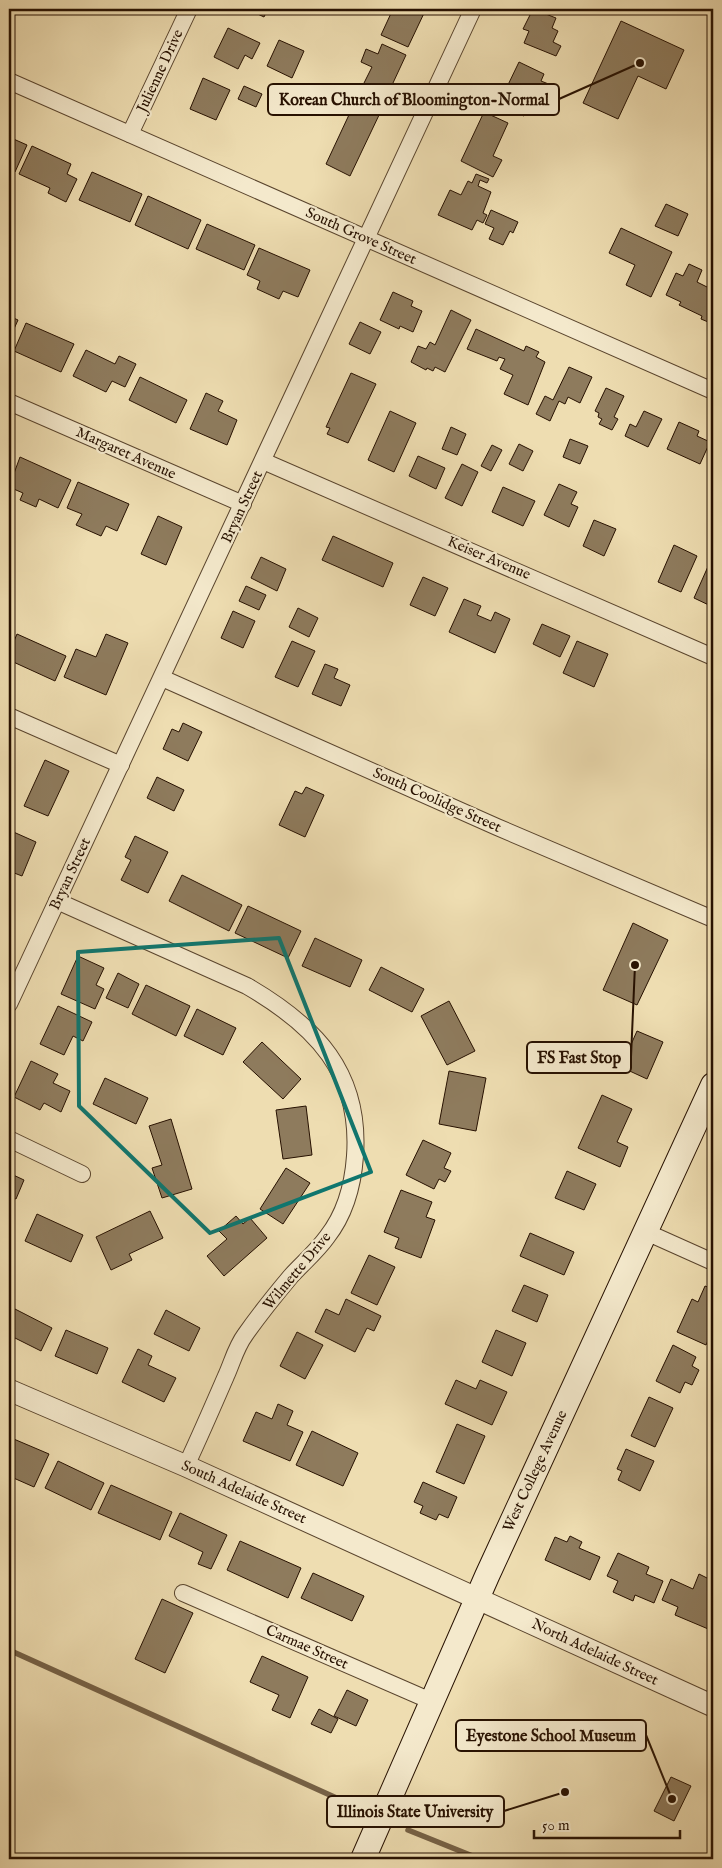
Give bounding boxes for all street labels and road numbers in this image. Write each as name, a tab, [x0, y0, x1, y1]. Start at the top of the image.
street label: Julienne Drive	[132, 26, 188, 117]
street label: South Grove Street	[303, 203, 419, 269]
street label: Margaret Avenue	[73, 422, 179, 484]
street label: Bryan Street	[217, 468, 267, 546]
street label: Keiser Avenue	[445, 532, 534, 584]
street label: South Coolidge Street	[370, 763, 504, 837]
street label: Bryan Street	[45, 835, 95, 913]
street label: Wilmette Drive	[259, 1228, 335, 1314]
street label: West College Avenue	[498, 1407, 572, 1535]
street label: South Adelaide Street	[179, 1456, 309, 1528]
street label: North Adelaide Street	[529, 1614, 661, 1690]
street label: Carmae Street	[263, 1620, 351, 1674]

